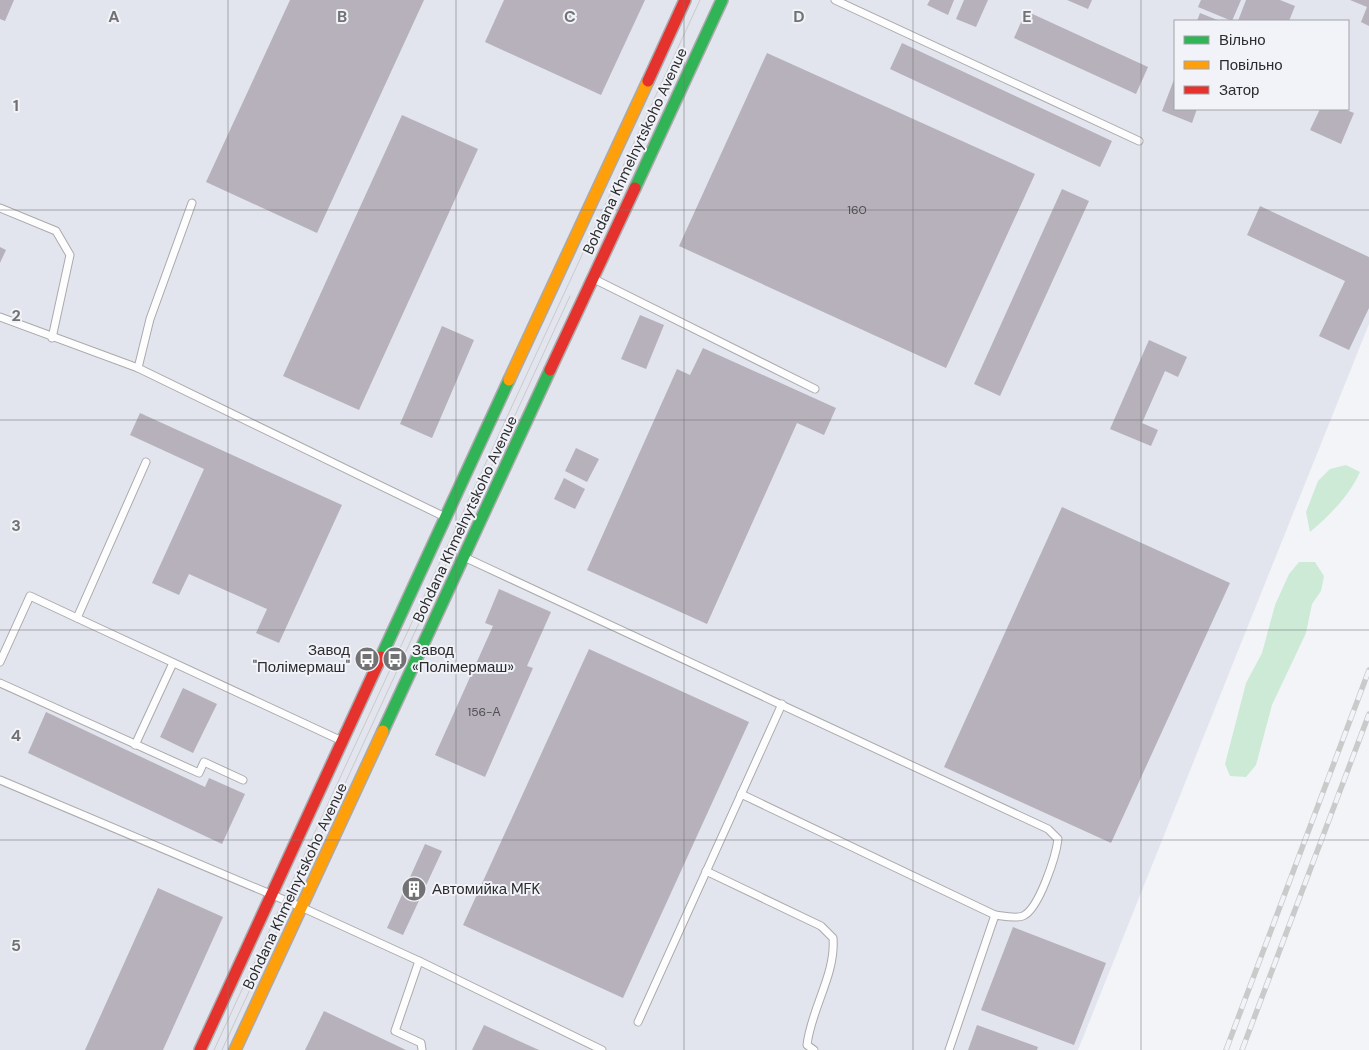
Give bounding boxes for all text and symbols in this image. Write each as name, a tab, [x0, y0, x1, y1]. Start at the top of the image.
text: A	[108, 6, 120, 27]
text: B	[337, 6, 347, 27]
text: C	[564, 6, 576, 27]
text: D	[793, 6, 805, 27]
text: E	[1022, 6, 1032, 27]
legend	[1174, 20, 1349, 110]
text: Вільно	[1219, 30, 1266, 50]
street label: Bohdana Khmelnytskoho Avenue	[578, 44, 692, 258]
text: Повільно	[1219, 55, 1283, 75]
text: Затор	[1219, 80, 1259, 100]
text: 1	[13, 95, 19, 116]
house number: 160	[847, 202, 867, 218]
text: 2	[11, 305, 21, 326]
street label: Bohdana Khmelnytskoho Avenue	[408, 412, 522, 626]
text: 3	[11, 515, 21, 536]
place label: Завод "Полімермаш"	[253, 640, 350, 677]
place label: Завод «Полімермаш»	[412, 640, 514, 677]
bus stop icon: Завод "Полімермаш"	[354, 646, 380, 672]
bus stop icon: Завод «Полімермаш»	[382, 646, 408, 672]
house number: 156-А	[467, 704, 501, 720]
text: 4	[11, 725, 21, 746]
street label: Bohdana Khmelnytskoho Avenue	[238, 779, 352, 993]
building icon: Автомийка MFK	[401, 876, 427, 902]
place label: Автомийка MFK	[432, 879, 541, 899]
text: 5	[11, 935, 21, 956]

